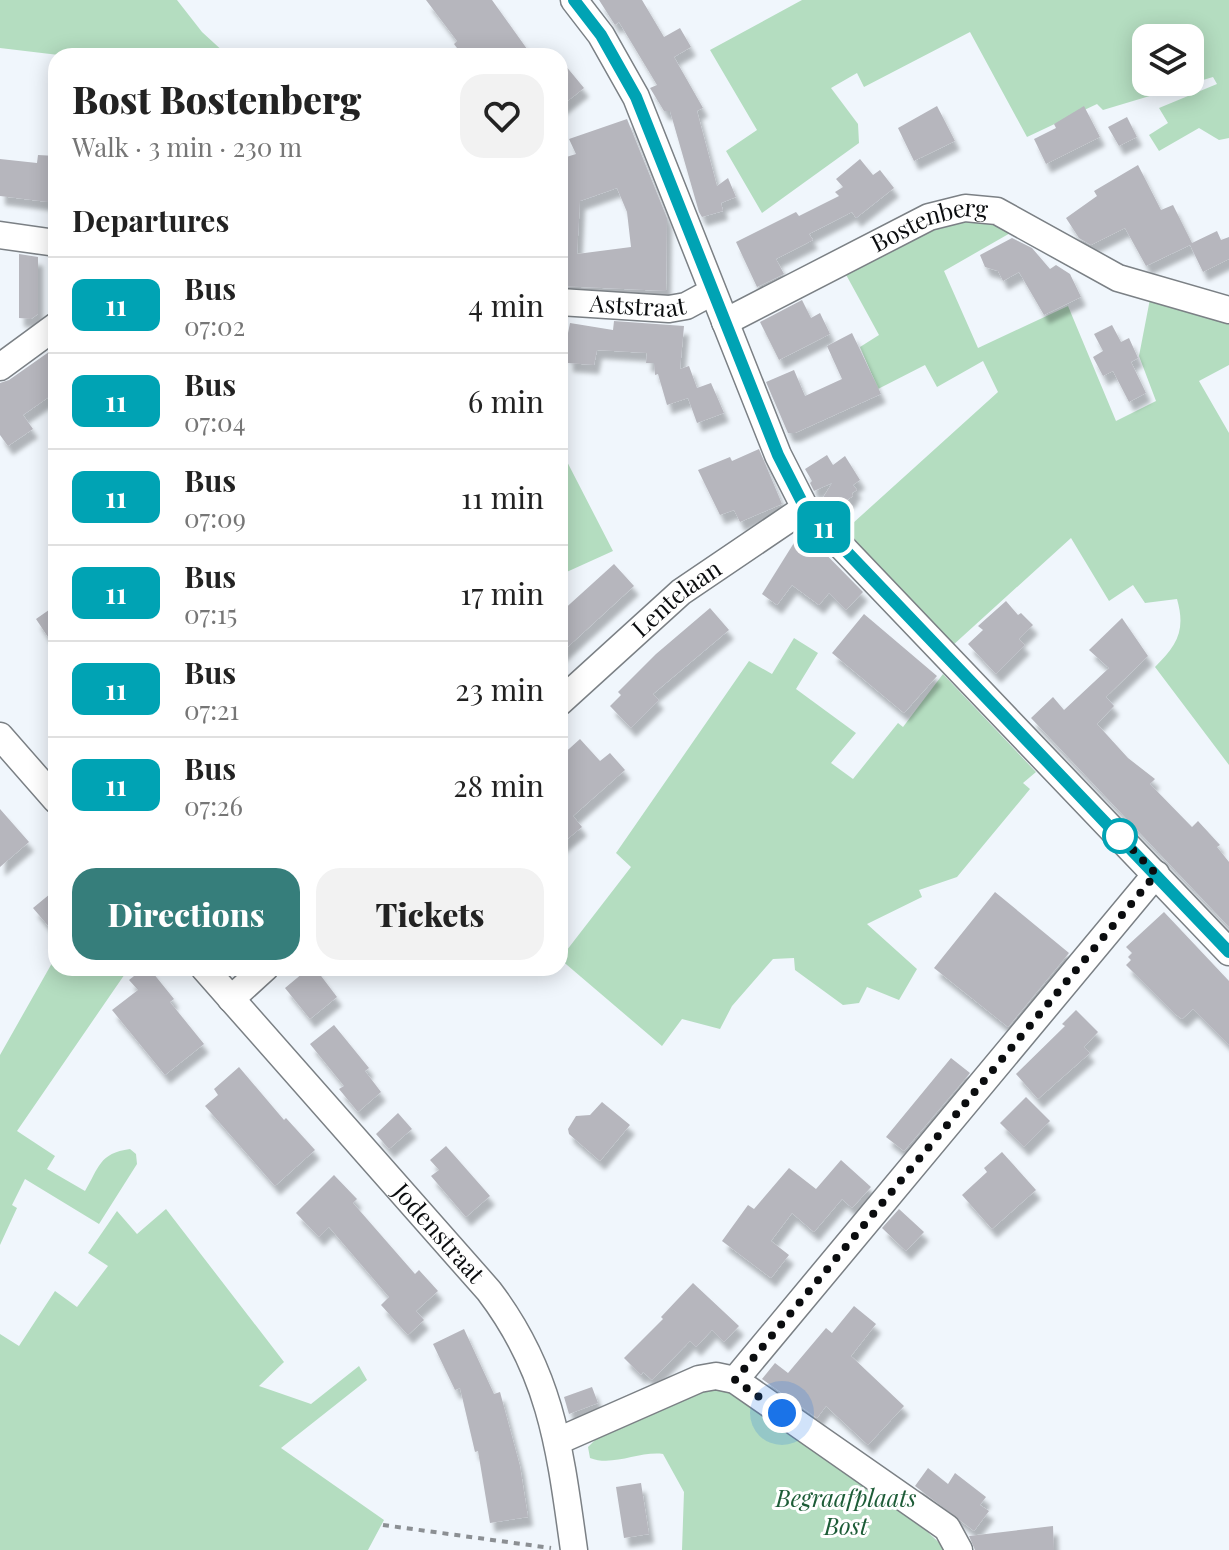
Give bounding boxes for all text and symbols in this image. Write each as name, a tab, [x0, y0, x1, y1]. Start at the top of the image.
map controls	[1132, 24, 1204, 96]
button: layers	[1132, 24, 1204, 96]
text: Bost Bostenberg	[72, 73, 361, 124]
button: heart	[460, 74, 544, 158]
text: Walk · 3 min · 230 m	[72, 129, 302, 164]
street label: Bostenberg	[865, 190, 990, 258]
text: Departures	[72, 200, 229, 240]
text: Bus	[184, 268, 236, 308]
text: 4 min	[468, 285, 544, 325]
text: 11	[105, 286, 127, 323]
street label: Aststraat	[588, 286, 689, 323]
text: 07:02	[184, 308, 245, 343]
text: Bus	[184, 364, 236, 404]
text: 6 min	[468, 381, 544, 421]
text: 11	[105, 382, 127, 419]
text: 07:04	[184, 404, 246, 439]
text: Bus	[184, 460, 236, 500]
text: 11 min	[461, 477, 544, 517]
text: 11	[105, 478, 127, 515]
text: 07:09	[184, 500, 246, 535]
line badge: 11	[788, 501, 860, 553]
text: 11	[813, 508, 835, 545]
street label: Lentelaan	[624, 551, 727, 643]
text: Bus	[184, 556, 236, 596]
text: 17 min	[460, 573, 544, 613]
text: 11	[105, 574, 127, 611]
text: 07:15	[184, 596, 237, 631]
text: Bus	[184, 652, 236, 692]
text: 23 min	[455, 669, 544, 709]
text: 11	[105, 670, 127, 707]
text: 07:21	[184, 692, 239, 727]
text: Bus	[184, 748, 236, 788]
text: 28 min	[453, 765, 544, 805]
text: 11	[105, 766, 127, 803]
text: 07:26	[184, 788, 243, 823]
unlabelled marker	[1103, 819, 1137, 853]
button: Directions	[72, 868, 300, 960]
button: Tickets	[316, 868, 544, 960]
street label: Jodenstraat	[386, 1175, 493, 1289]
your location	[762, 1393, 802, 1433]
park label: Begraafplaats Bost	[775, 1481, 916, 1541]

